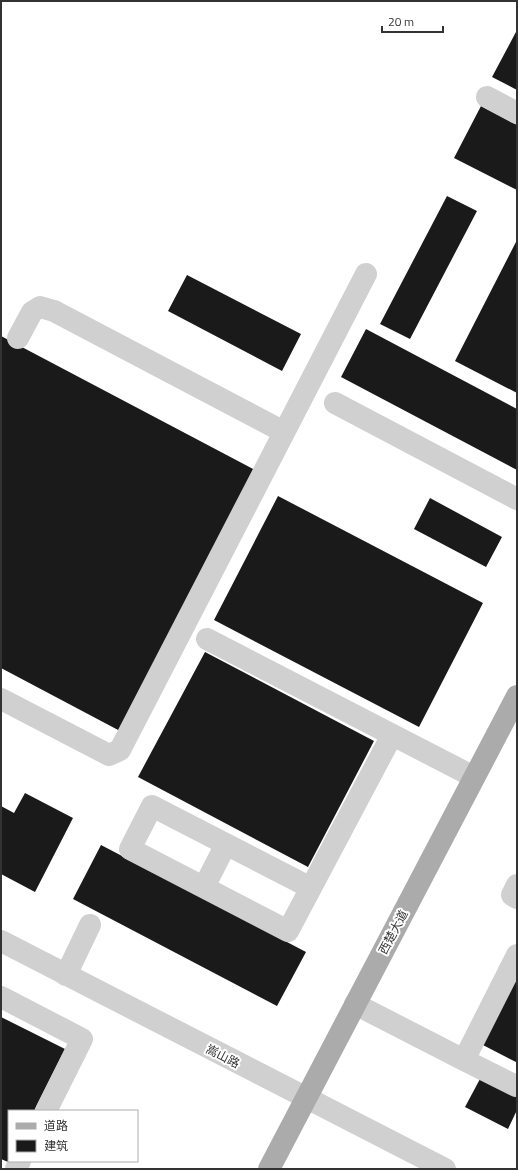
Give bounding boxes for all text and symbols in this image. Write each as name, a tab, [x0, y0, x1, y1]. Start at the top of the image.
scale bar	[382, 8, 443, 34]
text: 20 m	[388, 12, 414, 31]
street label: 西楚大道	[373, 906, 413, 958]
street label: 嵩山路	[203, 1039, 243, 1073]
legend	[8, 1110, 138, 1162]
text: 道路	[44, 1116, 68, 1135]
text: 建筑	[44, 1136, 68, 1155]

